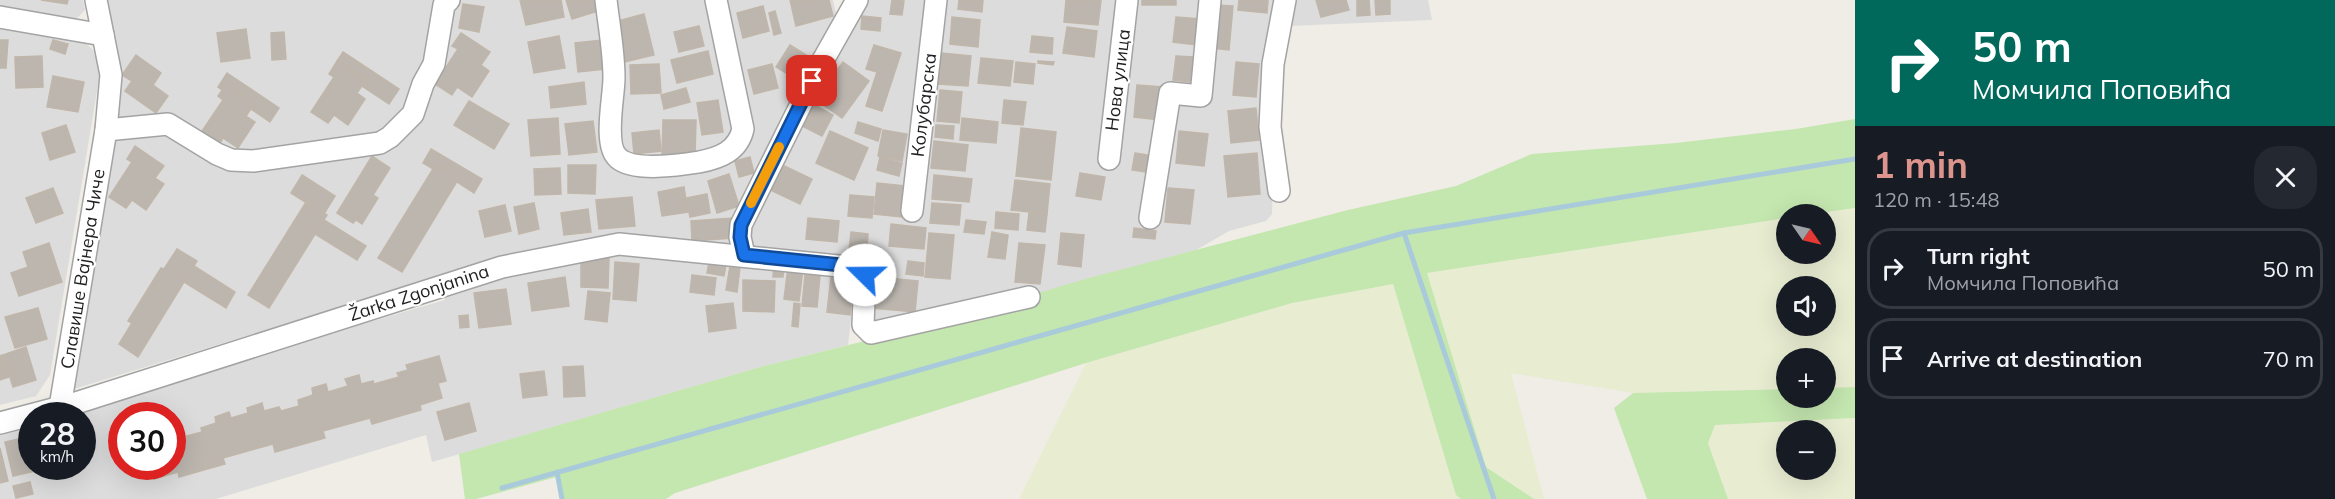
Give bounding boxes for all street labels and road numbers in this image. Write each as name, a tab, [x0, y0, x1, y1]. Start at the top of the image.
street label: Нова улица	[1100, 28, 1135, 132]
street label: Колубарска	[906, 52, 941, 158]
street label: Славише Вајнера Чиче	[55, 167, 110, 371]
street label: Žarka Zgonjanina	[346, 259, 492, 326]

